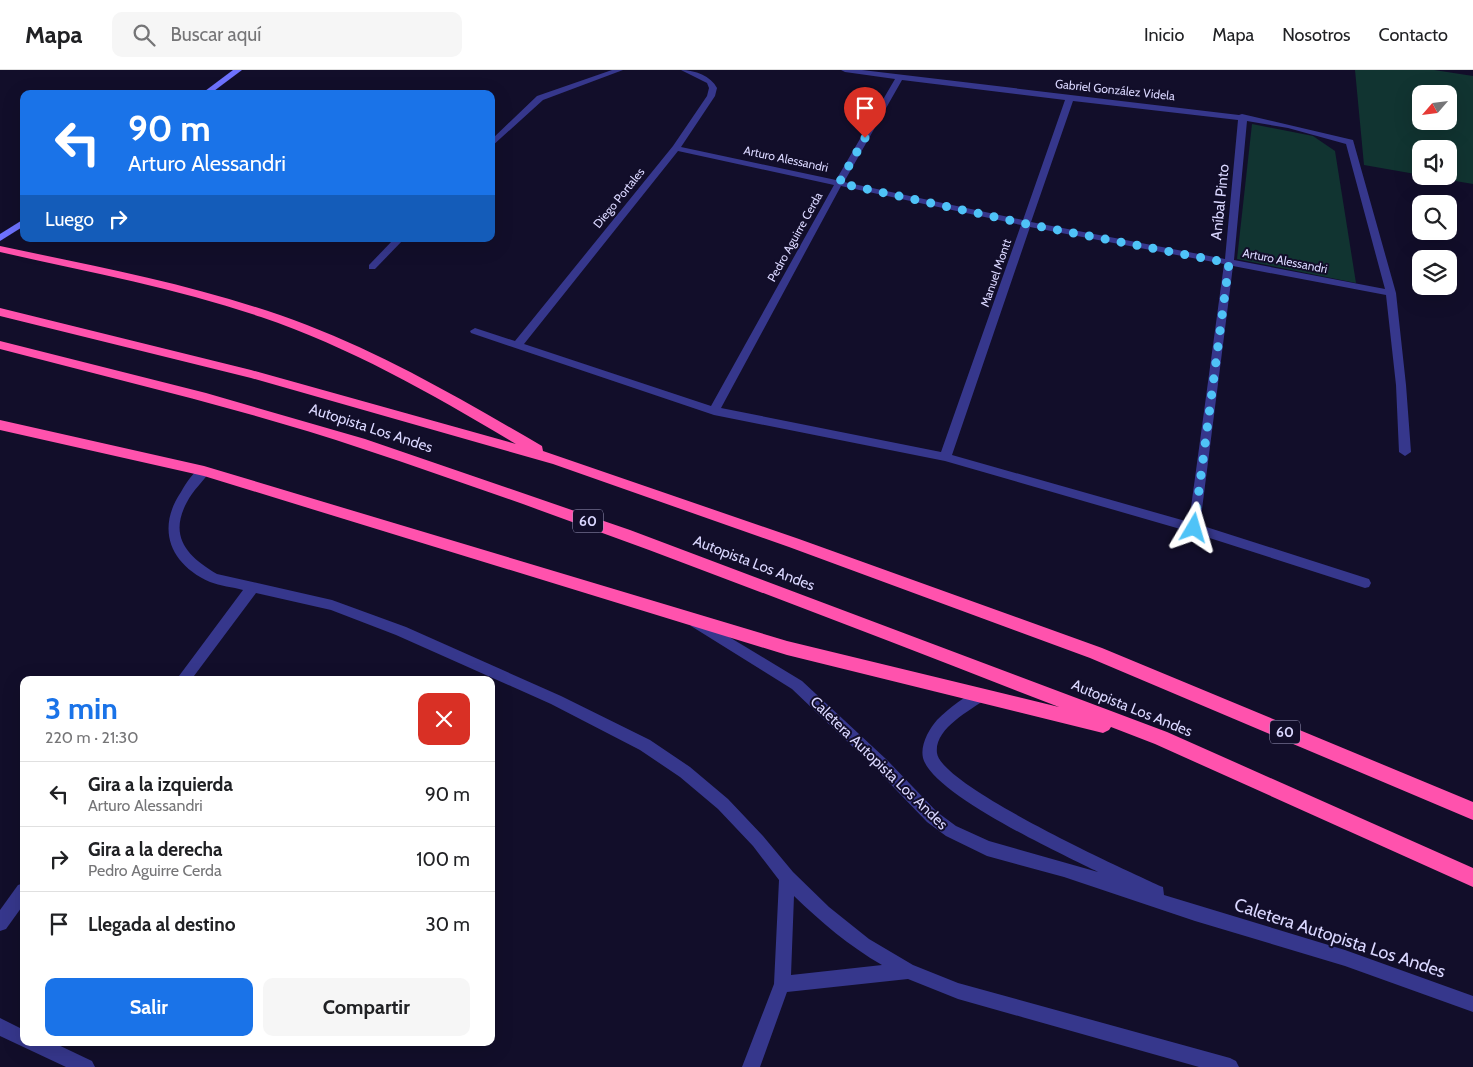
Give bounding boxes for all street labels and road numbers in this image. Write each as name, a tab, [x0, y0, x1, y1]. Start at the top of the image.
street label: Gabriel González Videla	[1054, 76, 1176, 103]
street label: Arturo Alessandri	[742, 142, 830, 175]
street label: Aníbal Pinto	[1207, 163, 1233, 241]
street label: Diego Portales	[590, 164, 648, 231]
street label: Pedro Aguirre Cerda	[764, 189, 826, 284]
street label: Manuel Montt	[977, 237, 1014, 309]
street label: Arturo Alessandri	[1241, 245, 1329, 276]
street label: Autopista Los Andes	[307, 400, 435, 456]
road number: 60	[573, 510, 603, 532]
street label: Autopista Los Andes	[691, 532, 817, 594]
street label: Autopista Los Andes	[1069, 676, 1195, 740]
street label: Caletera Autopista Los Andes	[807, 693, 951, 833]
road number: 60	[1270, 720, 1300, 744]
street label: Caletera Autopista Los Andes	[1232, 893, 1448, 983]

